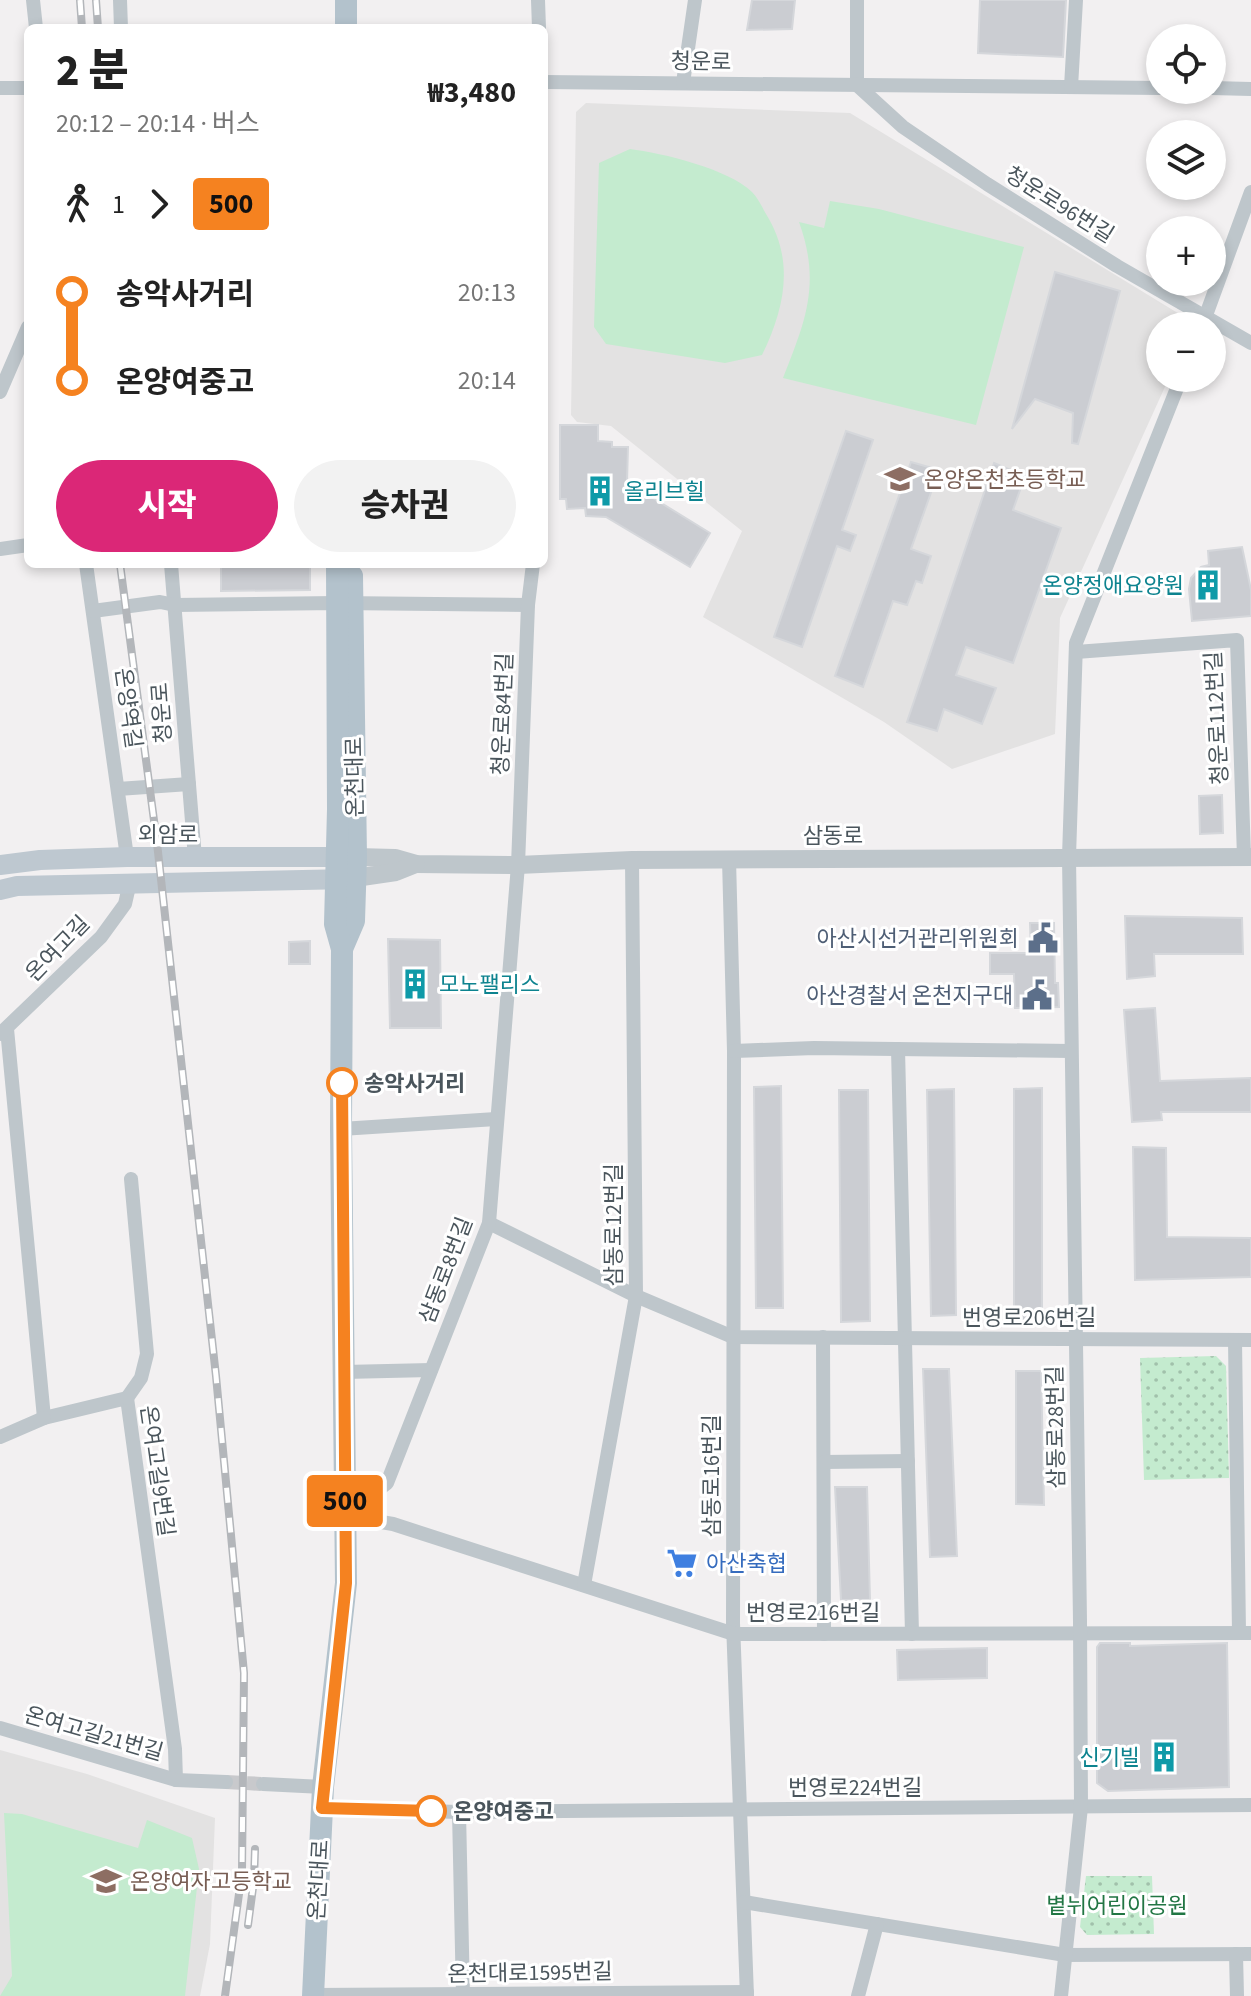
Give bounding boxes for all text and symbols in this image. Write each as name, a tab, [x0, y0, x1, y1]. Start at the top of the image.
map controls	[1146, 24, 1226, 392]
button: locate	[1146, 24, 1226, 104]
text: 2 분	[56, 40, 129, 103]
street label: 청운로	[670, 45, 732, 79]
text: ₩3,480	[428, 71, 516, 114]
text: 20:12 – 20:14 · 버스	[56, 105, 260, 142]
button: layers	[1146, 120, 1226, 200]
street label: 청운로96번길	[999, 159, 1120, 251]
icon: walk	[56, 182, 100, 226]
icon: forward	[137, 182, 181, 226]
text: 500	[209, 184, 253, 224]
text: 1	[112, 186, 125, 223]
button: +	[1146, 216, 1226, 296]
text: 송악사거리	[116, 273, 254, 316]
text: 20:13	[458, 274, 516, 311]
button: −	[1146, 312, 1226, 392]
text: 온양여중고	[116, 361, 254, 404]
text: 20:14	[458, 362, 516, 399]
button: 시작	[56, 460, 278, 552]
button: 승차권	[294, 460, 516, 552]
school or university icon: 온양온천초등학교	[883, 462, 917, 496]
place label: 온양온천초등학교	[924, 464, 1086, 496]
building icon: 올리브힐	[583, 474, 617, 508]
place label: 올리브힐	[624, 476, 705, 508]
building icon: 온양정애요양원	[1191, 568, 1225, 602]
place label: 온양정애요양원	[1042, 570, 1184, 602]
street label: 청운로112번길	[1198, 650, 1236, 786]
street label: 청운로84번길	[485, 652, 521, 776]
street label: 온양역길	[107, 666, 149, 750]
street label: 청운로	[144, 682, 180, 744]
street label: 온천대로	[338, 736, 372, 818]
street label: 외암로	[138, 819, 198, 851]
street label: 삼동로	[803, 820, 863, 852]
street label: 온여고길	[18, 908, 97, 989]
public building icon: 아산시선거관리위원회	[1026, 921, 1060, 955]
place label: 아산시선거관리위원회	[817, 923, 1019, 955]
building icon: 모노팰리스	[398, 967, 432, 1001]
place label: 모노팰리스	[439, 969, 540, 1001]
public building icon: 아산경찰서 온천지구대	[1020, 978, 1054, 1012]
place label: 아산경찰서 온천지구대	[806, 980, 1013, 1012]
marker: 송악사거리	[327, 1068, 357, 1098]
place label: 송악사거리	[364, 1068, 465, 1100]
street label: 삼동로12번길	[598, 1163, 630, 1287]
street label: 삼동로8번길	[411, 1212, 481, 1328]
street label: 번영로206번길	[962, 1302, 1096, 1334]
street label: 삼동로28번길	[1039, 1365, 1073, 1489]
street label: 온여고길9번길	[132, 1403, 182, 1539]
street label: 삼동로16번길	[696, 1414, 728, 1538]
line badge: 500	[299, 1475, 391, 1527]
text: 500	[323, 1481, 367, 1521]
supermarket icon: 아산축협	[665, 1546, 699, 1580]
place label: 아산축협	[706, 1548, 787, 1580]
street label: 번영로216번길	[746, 1597, 880, 1629]
street label: 온여고길21번길	[20, 1699, 167, 1769]
building icon: 신기빌	[1147, 1740, 1181, 1774]
place label: 신기빌	[1079, 1742, 1140, 1774]
street label: 번영로224번길	[788, 1772, 922, 1804]
marker: 온양여중고	[416, 1796, 446, 1826]
place label: 온양여중고	[453, 1796, 554, 1828]
street label: 온천대로	[301, 1839, 337, 1921]
school or university icon: 온양여자고등학교	[89, 1864, 123, 1898]
place label: 온양여자고등학교	[130, 1866, 292, 1898]
park label: 볕뉘어린이공원	[1046, 1890, 1188, 1922]
street label: 온천대로1595번길	[447, 1956, 613, 1990]

